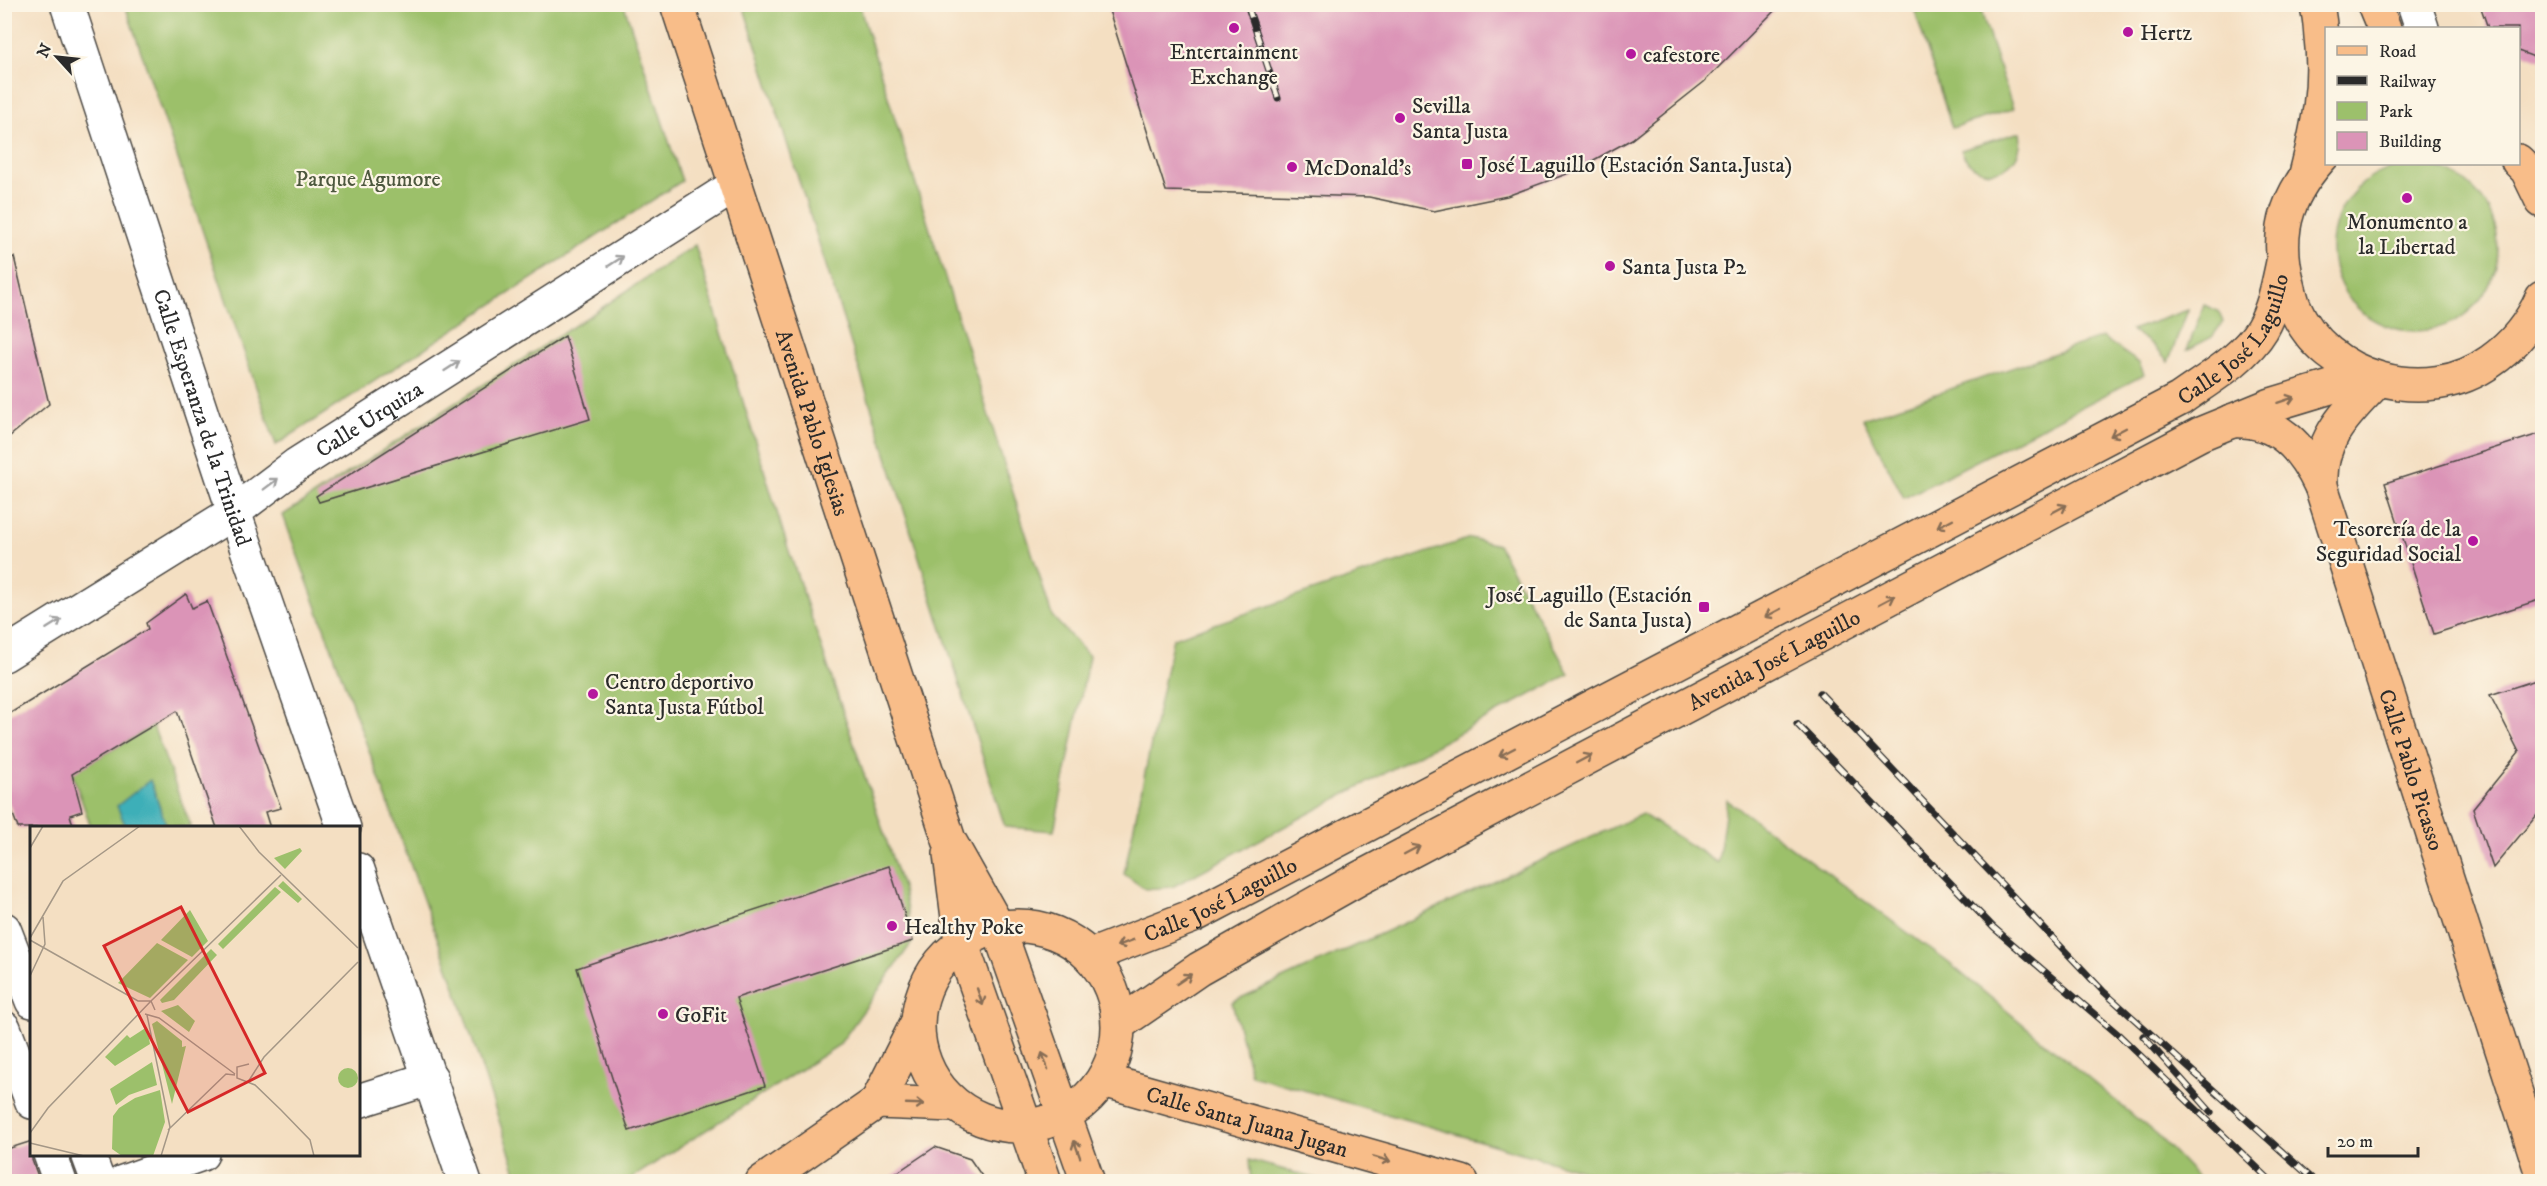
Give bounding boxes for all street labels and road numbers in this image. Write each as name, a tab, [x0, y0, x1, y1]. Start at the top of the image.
street label: Calle José Laguillo	[2173, 271, 2295, 412]
street label: Calle Esperanza de la Trinidad	[147, 286, 257, 550]
street label: Avenida Pablo Iglesias	[769, 326, 855, 519]
street label: Calle Urquiza	[311, 376, 429, 464]
street label: Avenida José Laguillo	[1684, 604, 1865, 717]
street label: Calle Pablo Picasso	[2372, 686, 2449, 854]
street label: Calle José Laguillo	[1140, 852, 1302, 949]
street label: Calle Santa Juana Jugan	[1143, 1081, 1352, 1164]

